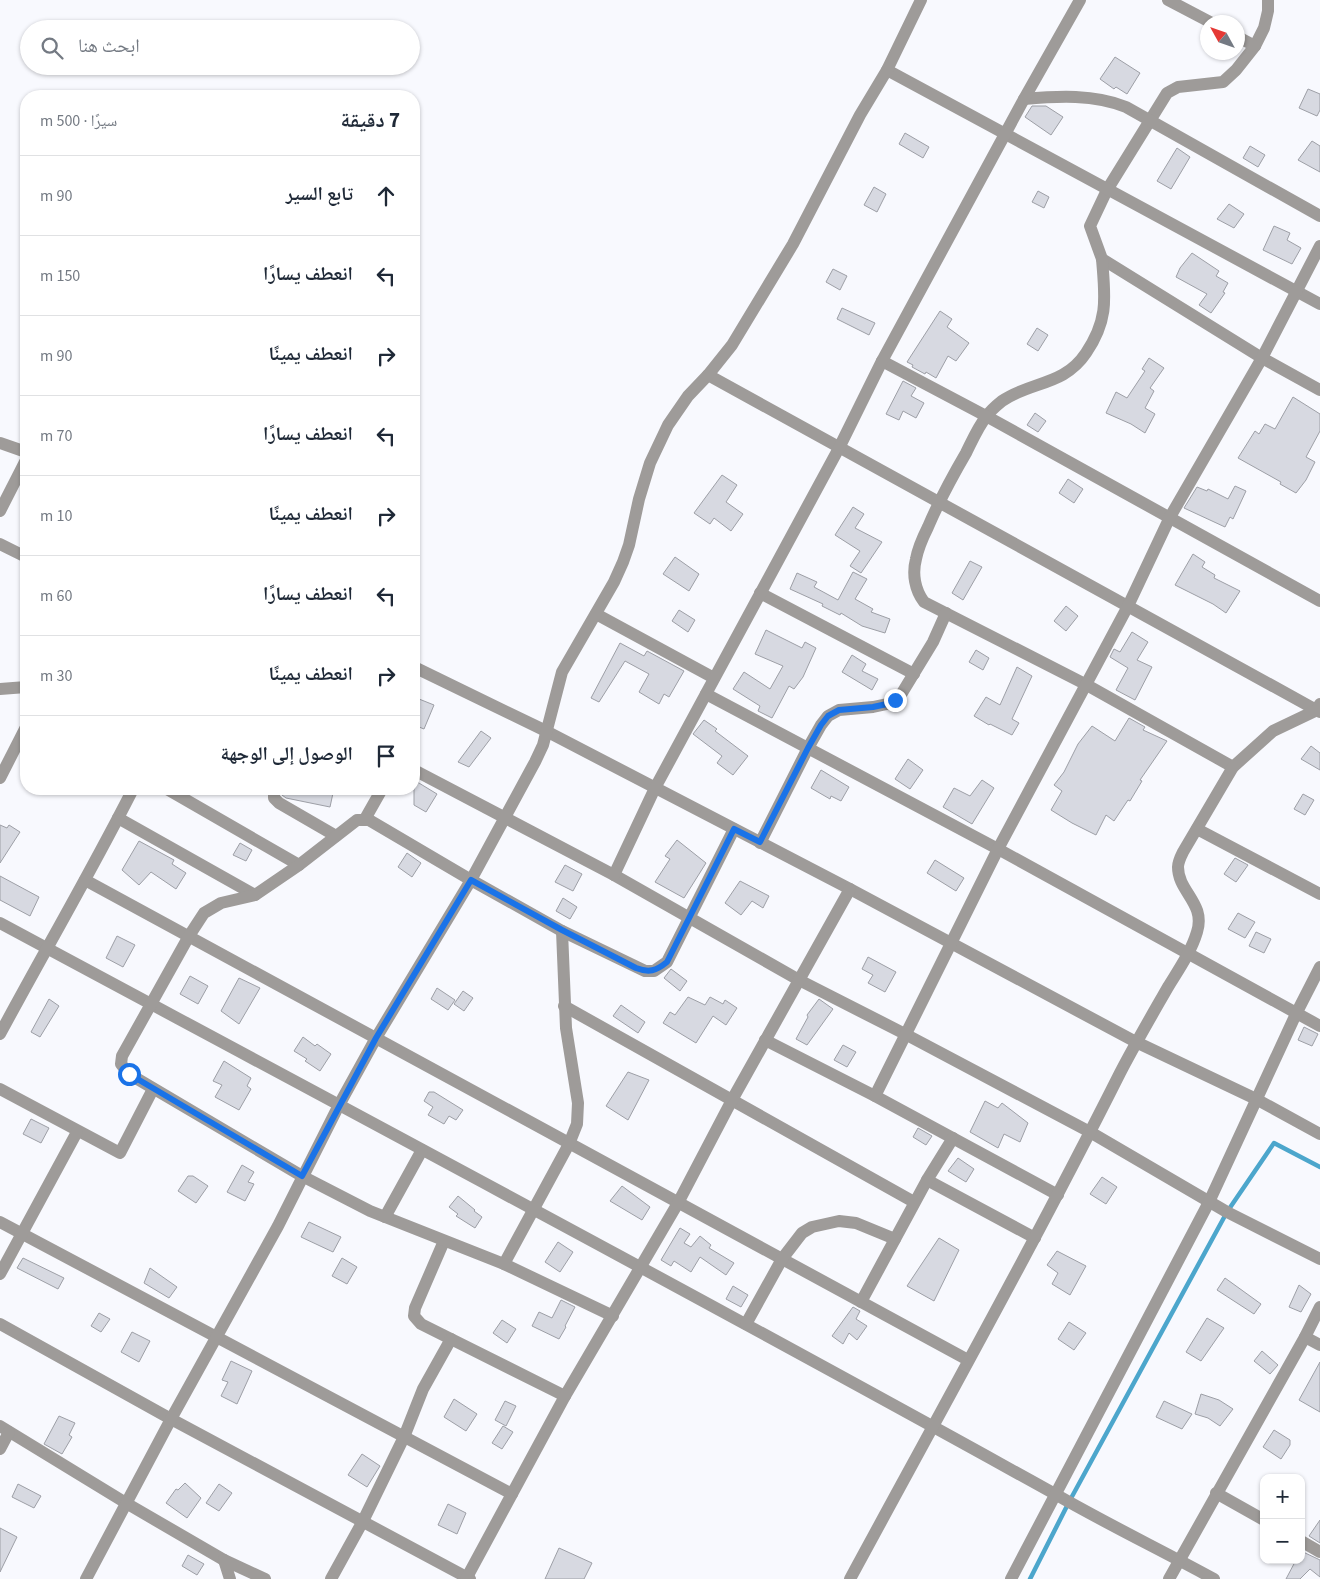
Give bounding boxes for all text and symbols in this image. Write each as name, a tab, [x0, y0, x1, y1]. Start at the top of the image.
north arrow	[1200, 15, 1245, 60]
search box	[20, 20, 420, 75]
text: ابحث هنا	[78, 33, 140, 60]
icon: search	[38, 34, 66, 62]
text: 7 دقيقة	[341, 105, 400, 135]
text: سيرًا · 500 m	[40, 110, 117, 132]
text: تابع السير	[286, 181, 353, 208]
icon: ahead	[372, 182, 400, 210]
text: 90 m	[40, 185, 72, 207]
text: انعطف يسارًا	[263, 261, 353, 288]
icon: left	[372, 262, 400, 290]
text: 150 m	[40, 265, 80, 287]
text: انعطف يمينًا	[269, 341, 353, 368]
icon: right	[372, 342, 400, 370]
text: 90 m	[40, 345, 72, 367]
text: انعطف يسارًا	[263, 421, 353, 448]
icon: left	[372, 422, 400, 450]
text: 70 m	[40, 425, 72, 447]
text: انعطف يمينًا	[269, 501, 353, 528]
icon: right	[372, 502, 400, 530]
text: 10 m	[40, 505, 72, 527]
text: انعطف يسارًا	[263, 581, 353, 608]
icon: left	[372, 582, 400, 610]
text: 60 m	[40, 585, 72, 607]
text: انعطف يمينًا	[269, 661, 353, 688]
icon: right	[372, 662, 400, 690]
text: 30 m	[40, 665, 72, 687]
route end	[884, 689, 907, 712]
text: الوصول إلى الوجهة	[220, 741, 353, 768]
icon: arrive	[372, 742, 400, 770]
route start	[118, 1063, 141, 1086]
map controls	[1260, 1474, 1305, 1564]
button: +	[1260, 1474, 1305, 1519]
button: −	[1260, 1519, 1305, 1564]

